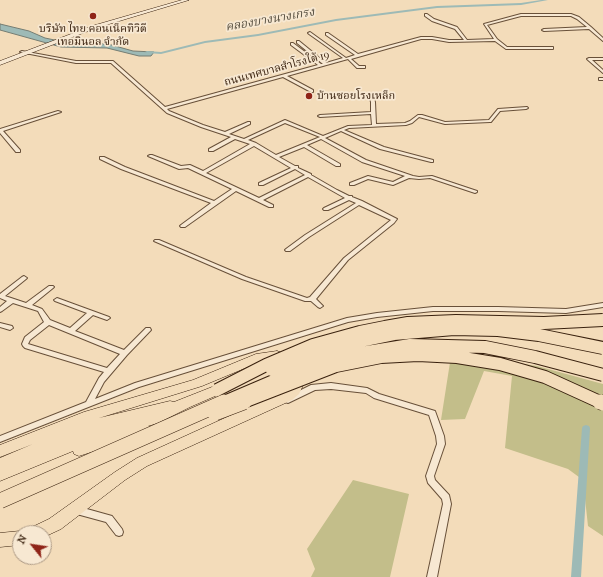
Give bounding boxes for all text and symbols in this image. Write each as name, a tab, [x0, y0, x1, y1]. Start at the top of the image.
water label: คลองบางนางเกรง	[224, 5, 316, 35]
marker: บริษัท ไทย คอนเน็คทิวิตี เทอมินอล จำกัด	[88, 11, 98, 21]
place label: บริษัท ไทย คอนเน็คทิวิตี เทอมินอล จำกัด	[39, 22, 147, 48]
street label: ถนนเทศบาลสำโรงใต้ 19	[223, 49, 331, 89]
place label: บ้านซอยโรงเหล็ก	[317, 89, 395, 103]
marker: บ้านซอยโรงเหล็ก	[304, 91, 314, 101]
north arrow	[12, 525, 52, 565]
text: N	[14, 532, 30, 546]

